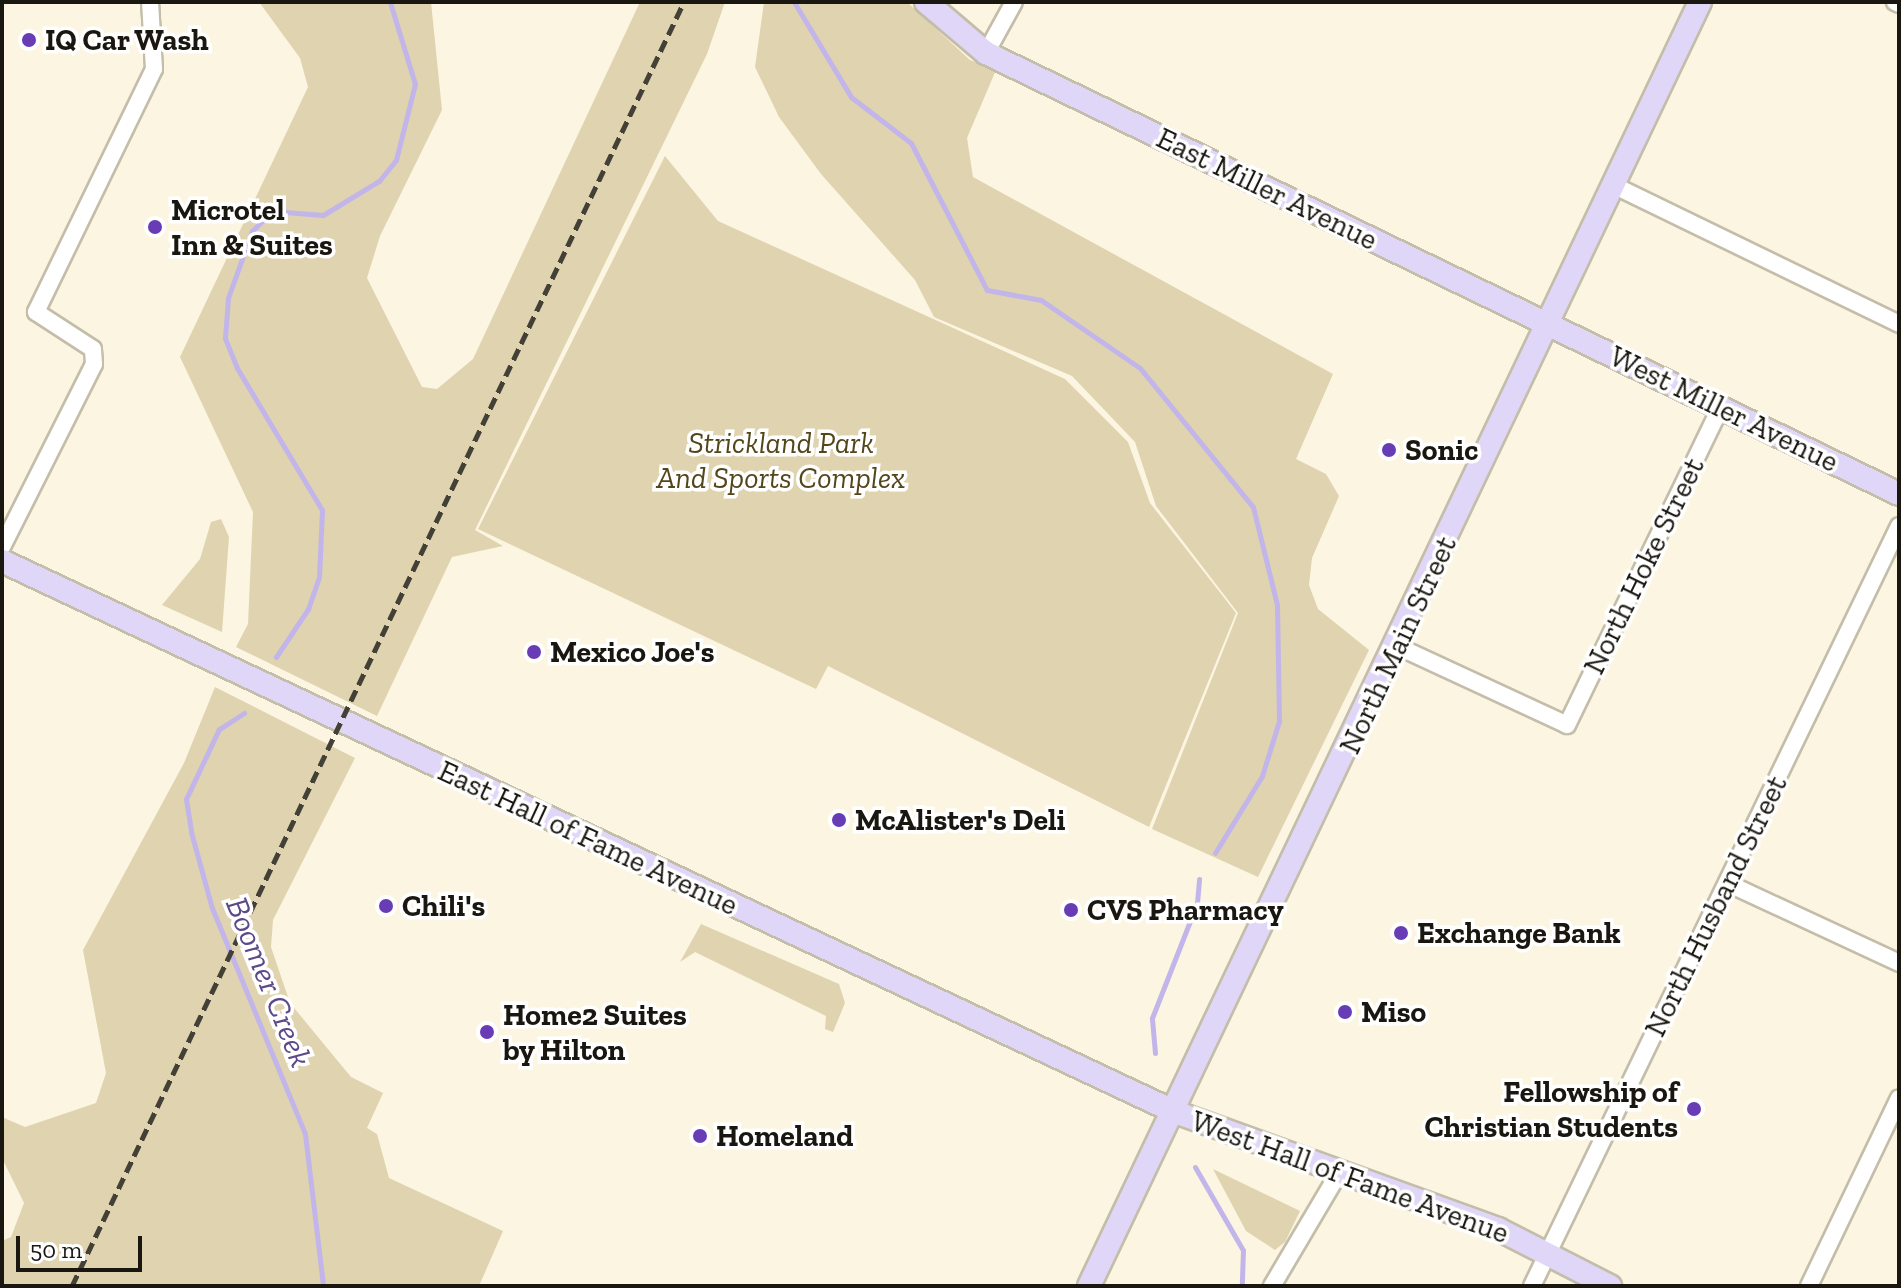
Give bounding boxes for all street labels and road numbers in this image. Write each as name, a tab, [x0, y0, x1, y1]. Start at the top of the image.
street label: East Miller Avenue	[1150, 120, 1384, 258]
street label: West Miller Avenue	[1603, 338, 1845, 480]
street label: North Hoke Street	[1576, 452, 1712, 680]
street label: North Main Street	[1332, 530, 1464, 760]
street label: East Hall of Fame Avenue	[432, 753, 744, 923]
street label: North Husband Street	[1637, 769, 1795, 1043]
street label: West Hall of Fame Avenue	[1186, 1103, 1514, 1251]

